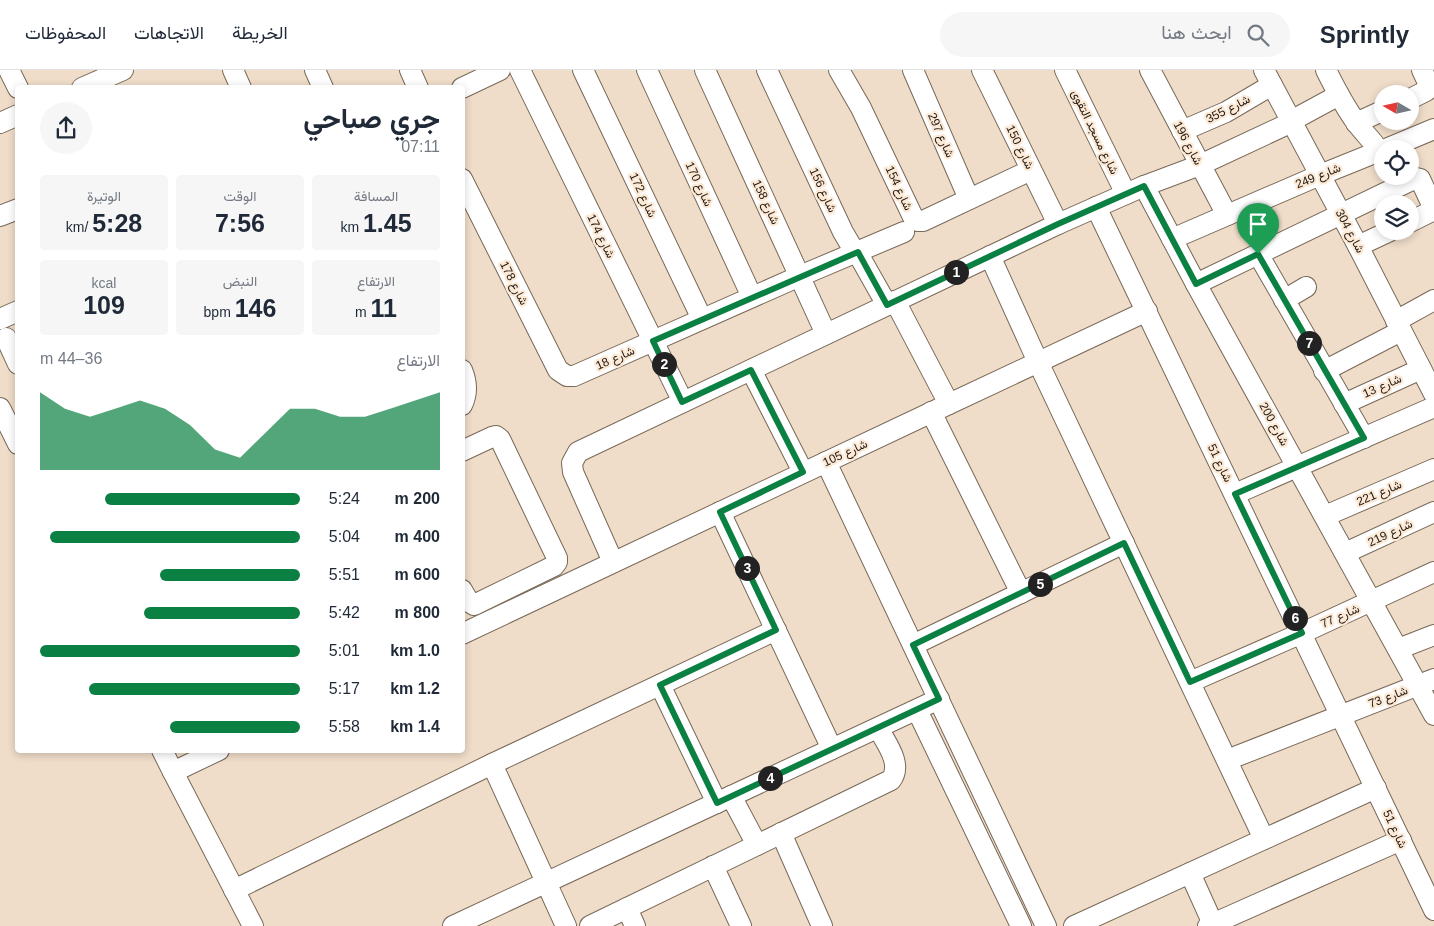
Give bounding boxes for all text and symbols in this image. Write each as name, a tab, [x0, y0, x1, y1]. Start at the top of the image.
search box	[940, 12, 1290, 57]
icon: search	[1244, 21, 1272, 49]
text: Sprintly	[1320, 21, 1409, 48]
text: ابحث هنا	[1161, 22, 1232, 43]
text: المحفوظات	[25, 23, 106, 43]
text: الاتجاهات	[134, 23, 204, 43]
text: الخريطة	[232, 23, 288, 43]
north arrow	[1374, 85, 1419, 130]
map controls	[1374, 85, 1419, 240]
street label: شارع مسجد التقوى	[1067, 87, 1122, 178]
street label: شارع 355	[1204, 92, 1253, 128]
button: share	[40, 102, 92, 154]
text: جري صباحي	[303, 103, 440, 134]
street label: شارع 297	[923, 110, 957, 160]
street label: شارع 196	[1169, 119, 1205, 168]
street label: شارع 150	[1001, 123, 1037, 172]
text: 07:11	[401, 138, 440, 155]
button: locate	[1374, 140, 1419, 185]
street label: شارع 170	[681, 160, 715, 209]
street label: شارع 249	[1293, 161, 1343, 193]
street label: شارع 154	[881, 164, 915, 213]
street label: شارع 156	[805, 166, 839, 215]
street label: شارع 172	[625, 171, 659, 220]
street label: شارع 158	[748, 178, 782, 227]
text: الوتيرة	[87, 188, 121, 204]
text: الوقت	[224, 188, 256, 204]
text: المسافة	[354, 188, 398, 204]
button: layers	[1374, 195, 1419, 240]
pin	[1237, 203, 1279, 254]
street label: شارع 304	[1331, 207, 1367, 256]
text: 5:28	[92, 209, 142, 237]
text: 7:56	[215, 209, 265, 237]
text: 1.45	[363, 209, 412, 237]
icon: arrive	[1244, 210, 1272, 238]
street label: شارع 174	[582, 212, 618, 261]
text: /km	[66, 219, 92, 235]
text: km	[340, 219, 363, 235]
street label: شارع 178	[495, 259, 531, 308]
pin: 1	[944, 260, 968, 284]
text: 1	[953, 264, 960, 280]
text: النبض	[223, 273, 257, 289]
text: الارتفاع	[357, 273, 395, 289]
text: kcal	[92, 275, 116, 291]
text: 109	[83, 291, 125, 319]
text: 146	[235, 294, 276, 322]
text: 11	[371, 294, 397, 322]
text: bpm	[204, 304, 235, 320]
text: m	[355, 304, 371, 320]
pin: 7	[1296, 330, 1322, 356]
text: 7	[1306, 335, 1313, 351]
street label: شارع 18	[594, 343, 637, 375]
text: 36–44 m	[40, 350, 102, 367]
text: الارتفاع	[397, 352, 440, 369]
pin: 2	[652, 352, 676, 376]
text: 2	[661, 356, 668, 372]
street label: شارع 13	[1361, 371, 1404, 403]
street label: شارع 200	[1255, 400, 1292, 449]
street label: شارع 105	[821, 437, 870, 471]
street label: شارع 51	[1203, 442, 1235, 485]
street label: شارع 221	[1354, 477, 1404, 511]
text: 5:24	[329, 490, 360, 507]
text: 200 m	[395, 490, 440, 507]
street label: شارع 219	[1366, 517, 1415, 551]
text: 5:04	[329, 528, 360, 545]
text: 400 m	[395, 528, 440, 545]
pin: 3	[734, 556, 760, 580]
text: 3	[744, 560, 751, 576]
text: 5:51	[329, 566, 360, 583]
text: 600 m	[395, 566, 440, 583]
pin: 5	[1028, 572, 1052, 596]
text: 5	[1037, 576, 1044, 592]
street label: شارع 77	[1319, 601, 1362, 633]
text: 5:42	[329, 604, 360, 621]
text: 800 m	[395, 604, 440, 621]
pin: 6	[1282, 606, 1308, 630]
text: 6	[1292, 610, 1299, 626]
text: 5:01	[329, 642, 360, 659]
text: 1.0 km	[390, 642, 440, 659]
text: 5:17	[329, 680, 360, 697]
text: 1.2 km	[390, 680, 440, 697]
street label: شارع 73	[1366, 683, 1410, 713]
text: 5:58	[329, 718, 360, 735]
text: 1.4 km	[390, 718, 440, 735]
pin: 4	[758, 766, 782, 790]
text: 4	[767, 770, 774, 786]
street label: شارع 51	[1378, 808, 1410, 851]

